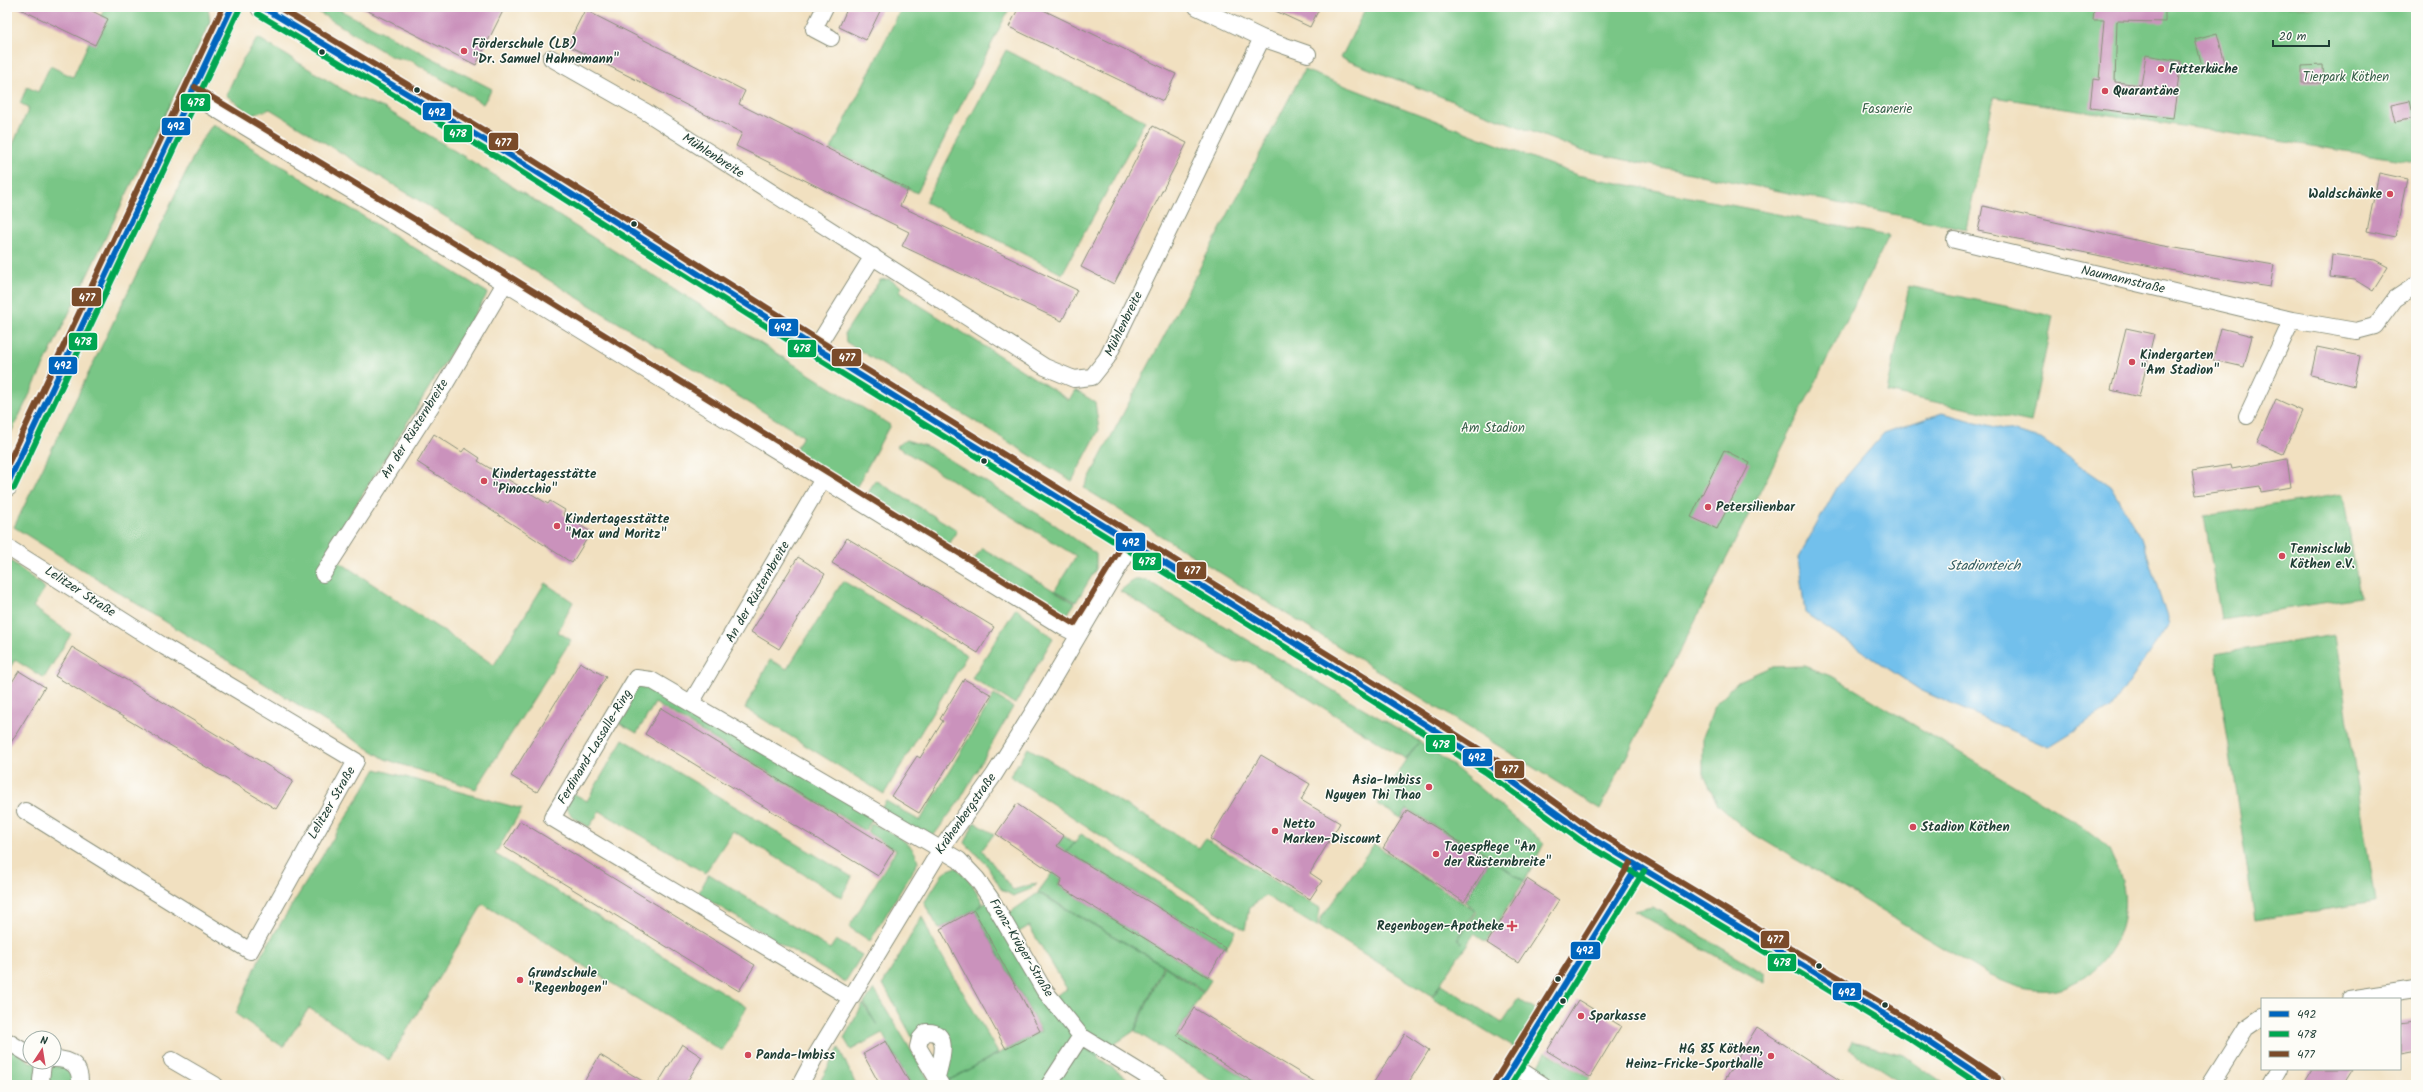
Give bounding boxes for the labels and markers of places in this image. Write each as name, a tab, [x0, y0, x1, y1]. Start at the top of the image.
place label: Förderschule (LB) "Dr. Samuel Hahnemann"	[472, 34, 619, 70]
marker: Förderschule (LB) "Dr. Samuel Hahnemann"	[459, 46, 469, 56]
unlabelled marker	[317, 47, 327, 57]
place label: Futterküche	[2169, 59, 2238, 80]
marker: Futterküche	[2156, 64, 2166, 74]
place label: Quarantäne	[2113, 81, 2180, 102]
unlabelled marker	[412, 85, 422, 95]
marker: Quarantäne	[2100, 86, 2110, 96]
place label: Waldschänke	[2308, 184, 2383, 205]
marker: Waldschänke	[2385, 189, 2395, 199]
unlabelled marker	[629, 219, 639, 229]
place label: Kindergarten "Am Stadion"	[2140, 345, 2220, 381]
marker: Kindergarten "Am Stadion"	[2127, 357, 2137, 367]
unlabelled marker	[979, 456, 989, 466]
place label: Kindertagesstätte "Pinocchio"	[492, 464, 597, 500]
marker: Kindertagesstätte "Pinocchio"	[479, 476, 489, 486]
place label: Petersilienbar	[1716, 497, 1796, 518]
marker: Petersilienbar	[1703, 502, 1713, 512]
place label: Kindertagesstätte "Max und Moritz"	[565, 509, 670, 545]
marker: Kindertagesstätte "Max und Moritz"	[552, 521, 562, 531]
place label: Tennisclub Köthen e.V.	[2290, 539, 2355, 575]
marker: Tennisclub Köthen e.V.	[2277, 551, 2287, 561]
place label: Asia-Imbiss Nguyen Thi Thao	[1325, 770, 1421, 806]
marker: Asia-Imbiss Nguyen Thi Thao	[1424, 782, 1434, 792]
place label: Netto Marken-Discount	[1283, 814, 1381, 850]
place label: Stadion Köthen	[1921, 817, 2010, 838]
marker: Stadion Köthen	[1908, 822, 1918, 832]
marker: Netto Marken-Discount	[1270, 826, 1280, 836]
place label: Tagespflege "An der Rüsternbreite"	[1444, 837, 1552, 873]
marker: Tagespflege "An der Rüsternbreite"	[1431, 849, 1441, 859]
place label: Regenbogen-Apotheke	[1377, 916, 1505, 937]
marker: Regenbogen-Apotheke	[1507, 921, 1517, 931]
unlabelled marker	[1814, 961, 1824, 971]
place label: Grundschule "Regenbogen"	[528, 963, 608, 999]
unlabelled marker	[1553, 974, 1563, 984]
marker: Grundschule "Regenbogen"	[515, 975, 525, 985]
unlabelled marker	[1558, 996, 1568, 1006]
unlabelled marker	[1880, 1000, 1890, 1010]
place label: Sparkasse	[1589, 1006, 1647, 1027]
marker: Sparkasse	[1576, 1011, 1586, 1021]
place label: HG 85 Köthen, Heinz-Fricke-Sporthalle	[1625, 1039, 1764, 1075]
place label: Panda-Imbiss	[756, 1045, 835, 1066]
marker: Panda-Imbiss	[743, 1050, 753, 1060]
marker: HG 85 Köthen, Heinz-Fricke-Sporthalle	[1766, 1051, 1776, 1061]

